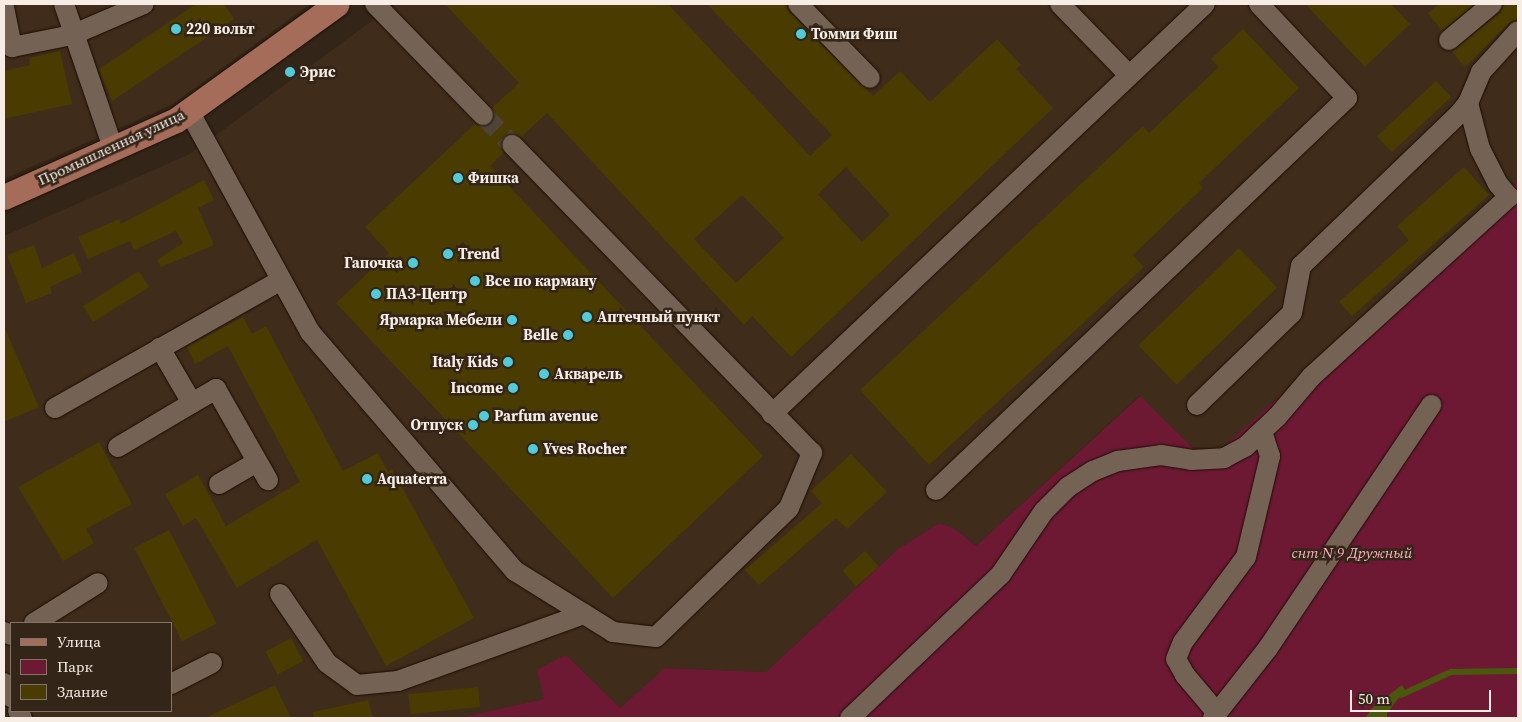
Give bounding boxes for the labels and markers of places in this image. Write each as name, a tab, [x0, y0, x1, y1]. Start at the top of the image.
place label: 220 вольт	[186, 20, 255, 38]
marker: 220 вольт	[170, 23, 182, 35]
place label: Томми Фиш	[811, 25, 897, 43]
marker: Томми Фиш	[795, 28, 807, 40]
place label: Эрис	[300, 63, 336, 81]
marker: Эрис	[284, 66, 296, 78]
place label: Фишка	[468, 169, 519, 187]
marker: Фишка	[452, 172, 464, 184]
place label: Trend	[458, 245, 500, 263]
marker: Trend	[442, 248, 454, 260]
place label: Гапочка	[344, 254, 403, 272]
marker: Гапочка	[407, 257, 419, 269]
place label: Все по карману	[485, 272, 597, 290]
marker: Все по карману	[469, 275, 481, 287]
place label: ПАЗ-Центр	[386, 285, 467, 303]
marker: ПАЗ-Центр	[370, 288, 382, 300]
place label: Аптечный пункт	[597, 308, 720, 326]
place label: Ярмарка Мебели	[380, 311, 502, 329]
marker: Аптечный пункт	[581, 311, 593, 323]
marker: Ярмарка Мебели	[506, 314, 518, 326]
place label: Belle	[523, 326, 558, 344]
marker: Belle	[562, 329, 574, 341]
place label: Italy Kids	[432, 353, 498, 371]
marker: Italy Kids	[502, 356, 514, 368]
place label: Акварель	[554, 365, 623, 383]
marker: Акварель	[538, 368, 550, 380]
place label: Income	[450, 379, 503, 397]
marker: Income	[507, 382, 519, 394]
place label: Parfum avenue	[494, 407, 598, 425]
marker: Parfum avenue	[478, 410, 490, 422]
place label: Отпуск	[411, 416, 463, 434]
marker: Отпуск	[467, 419, 479, 431]
place label: Yves Rocher	[543, 440, 627, 458]
marker: Yves Rocher	[527, 443, 539, 455]
place label: Aquaterra	[377, 470, 447, 488]
marker: Aquaterra	[361, 473, 373, 485]

